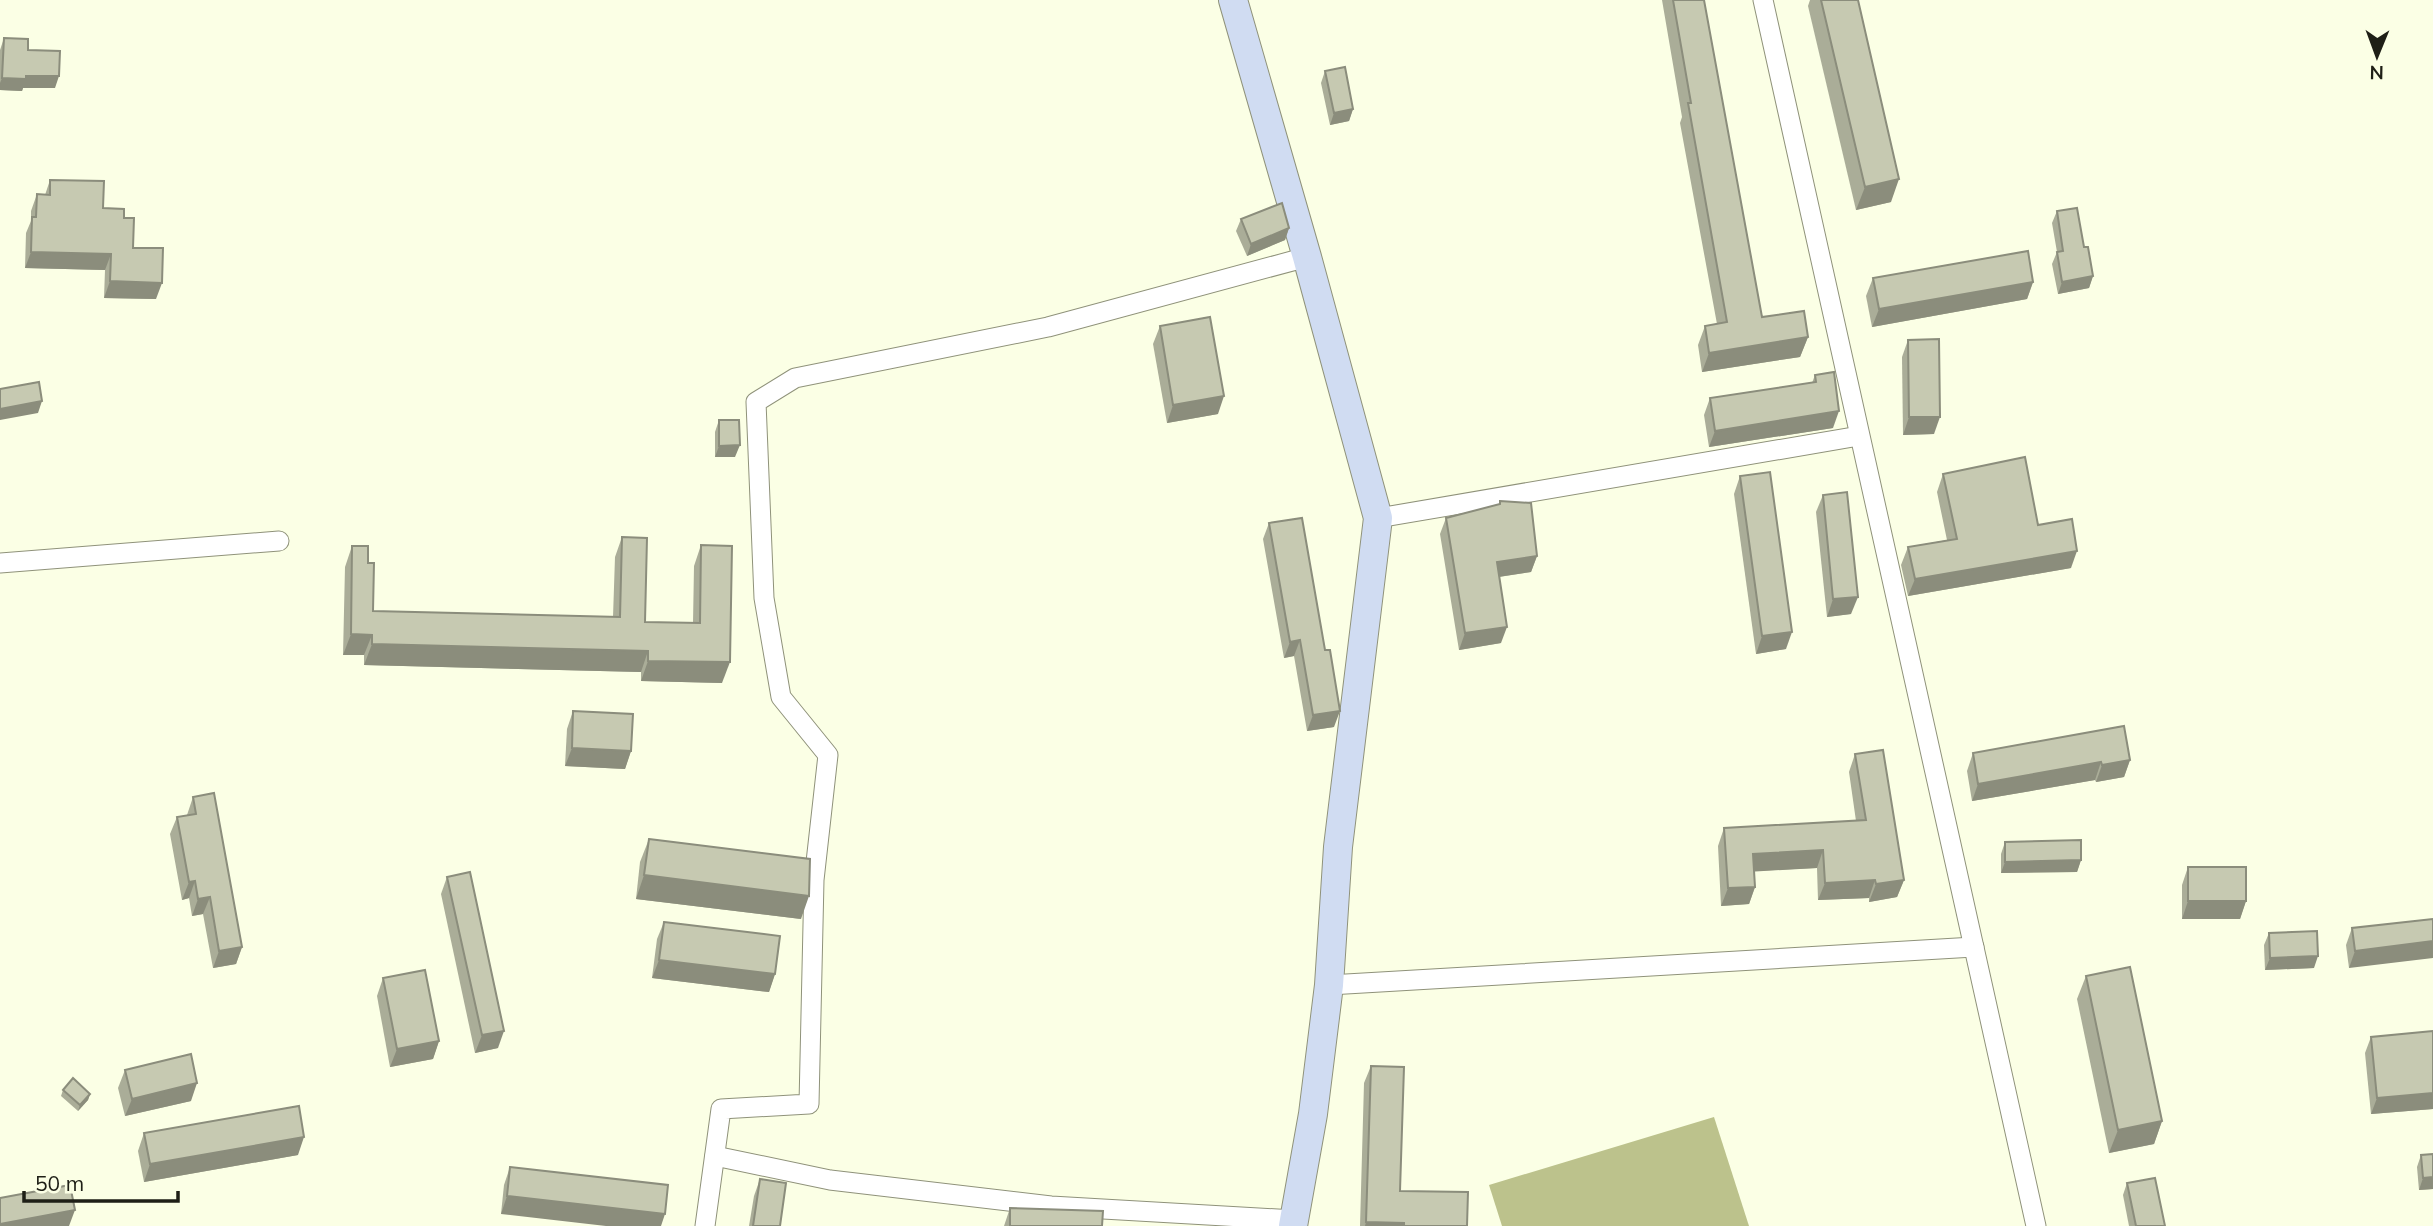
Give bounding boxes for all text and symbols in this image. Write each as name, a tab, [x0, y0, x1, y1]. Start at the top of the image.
north arrow	[2342, 21, 2412, 91]
text: N	[2369, 61, 2384, 85]
scale bar	[24, 1160, 178, 1204]
text: 50 m	[35, 1170, 84, 1196]

